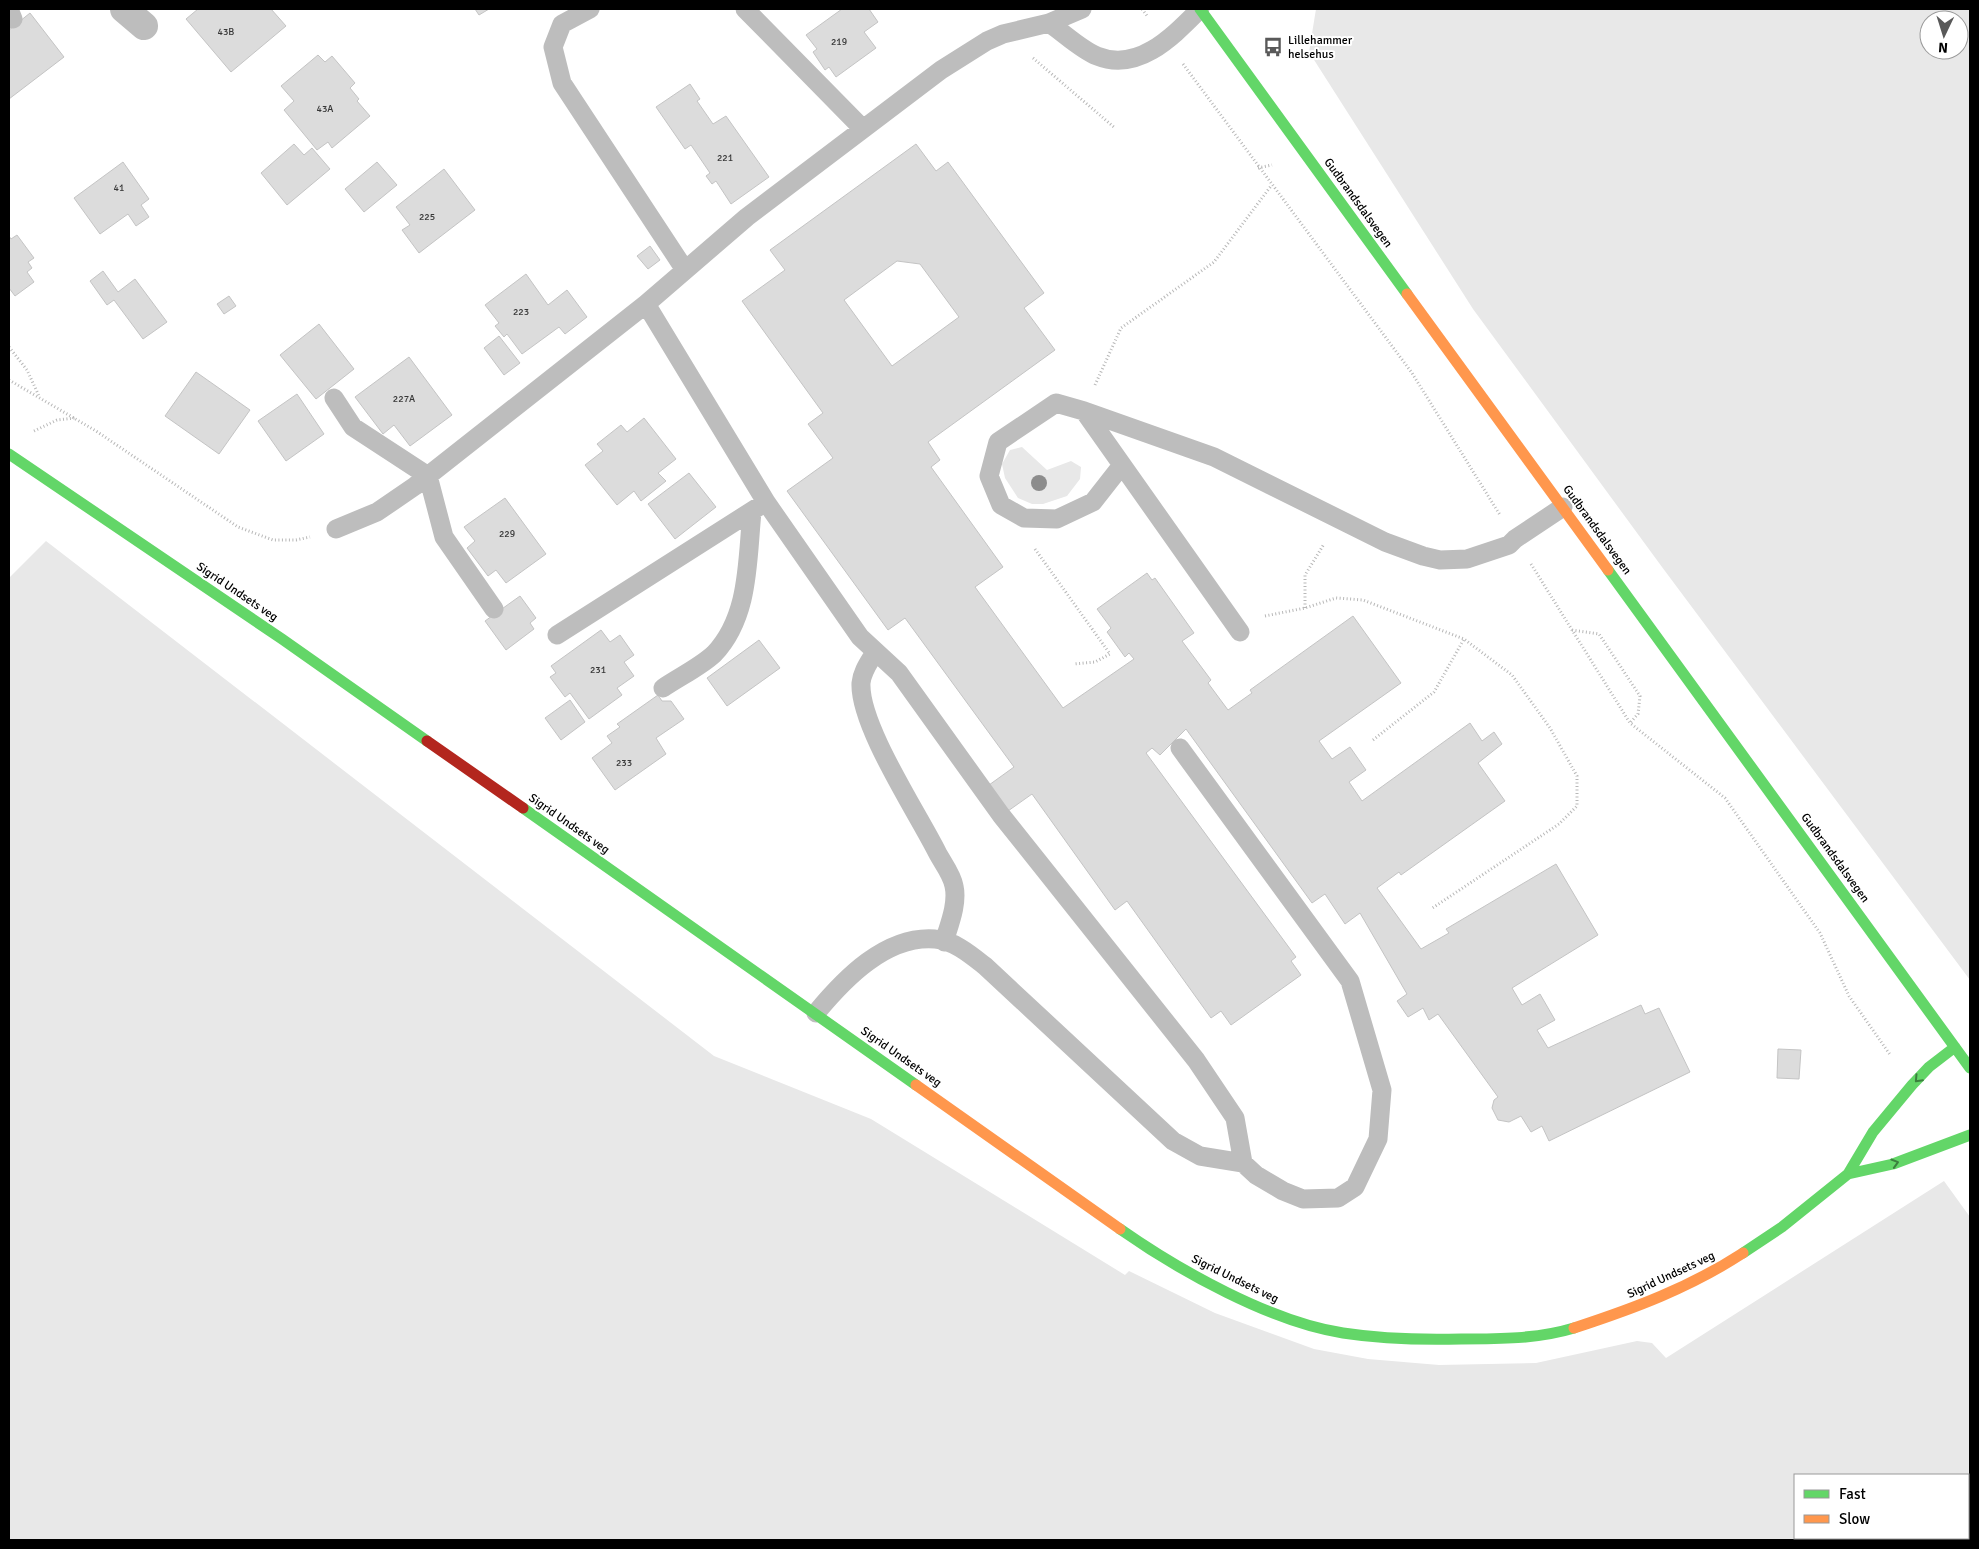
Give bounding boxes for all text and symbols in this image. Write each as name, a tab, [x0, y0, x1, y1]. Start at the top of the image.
north arrow	[1919, 10, 1969, 60]
house number: 43B	[218, 26, 234, 38]
place label: Lillehammer helsehus	[1288, 33, 1353, 62]
house number: 219	[831, 36, 847, 48]
bus stop icon: Lillehammer helsehus	[1262, 36, 1284, 58]
text: N	[1938, 39, 1949, 56]
house number: 43A	[317, 103, 333, 115]
house number: 221	[717, 152, 733, 164]
street label: Gudbrandsdalsvegen	[1320, 155, 1396, 251]
house number: 41	[114, 182, 124, 194]
house number: 225	[419, 211, 435, 223]
house number: 223	[513, 306, 529, 318]
house number: 227A	[393, 393, 415, 405]
street label: Gudbrandsdalsvegen	[1559, 482, 1635, 578]
house number: 229	[499, 528, 515, 540]
street label: Sigrid Undsets veg	[193, 559, 281, 625]
house number: 231	[590, 664, 606, 676]
house number: 233	[616, 757, 632, 769]
street label: Sigrid Undsets veg	[526, 791, 612, 857]
street label: Gudbrandsdalsvegen	[1797, 810, 1873, 906]
street label: Sigrid Undsets veg	[858, 1024, 944, 1090]
one-way arrow	[1915, 1073, 1924, 1082]
one-way arrow	[1890, 1158, 1899, 1168]
street label: Sigrid Undsets veg	[1625, 1248, 1717, 1302]
street label: Sigrid Undsets veg	[1189, 1251, 1281, 1307]
legend	[1794, 1474, 1969, 1539]
text: Fast	[1839, 1485, 1866, 1503]
text: Slow	[1839, 1510, 1870, 1528]

